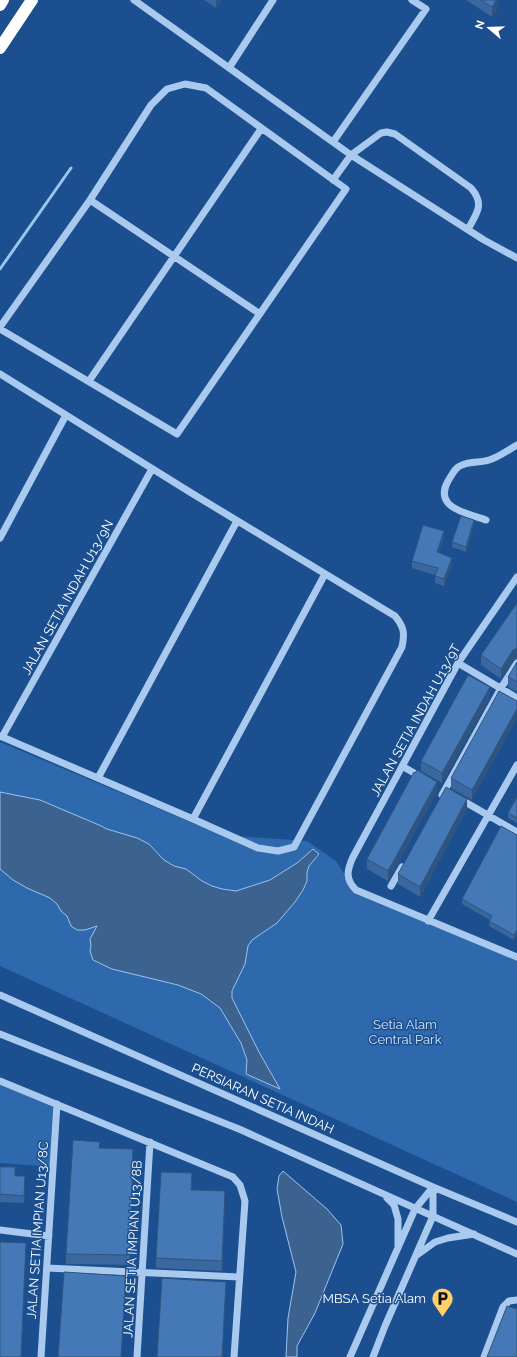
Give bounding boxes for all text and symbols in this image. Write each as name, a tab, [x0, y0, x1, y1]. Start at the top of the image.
north arrow	[469, 8, 509, 48]
text: N	[473, 19, 488, 31]
street label: JALAN SETIA INDAH U13/9N	[19, 517, 116, 677]
street label: JALAN SETIA INDAH U13/9T	[367, 642, 464, 799]
park label: Setia Alam Central Park	[368, 1017, 442, 1047]
street label: PERSIARAN SETIA INDAH	[189, 1060, 336, 1137]
street label: JALAN SETIA IMPIAN U13/8C	[24, 1141, 51, 1319]
street label: JALAN SETIA IMPIAN U13/8B	[120, 1160, 145, 1338]
parking icon: MBSA Setia Alam	[429, 1285, 455, 1318]
place label: MBSA Setia Alam	[323, 1291, 426, 1306]

